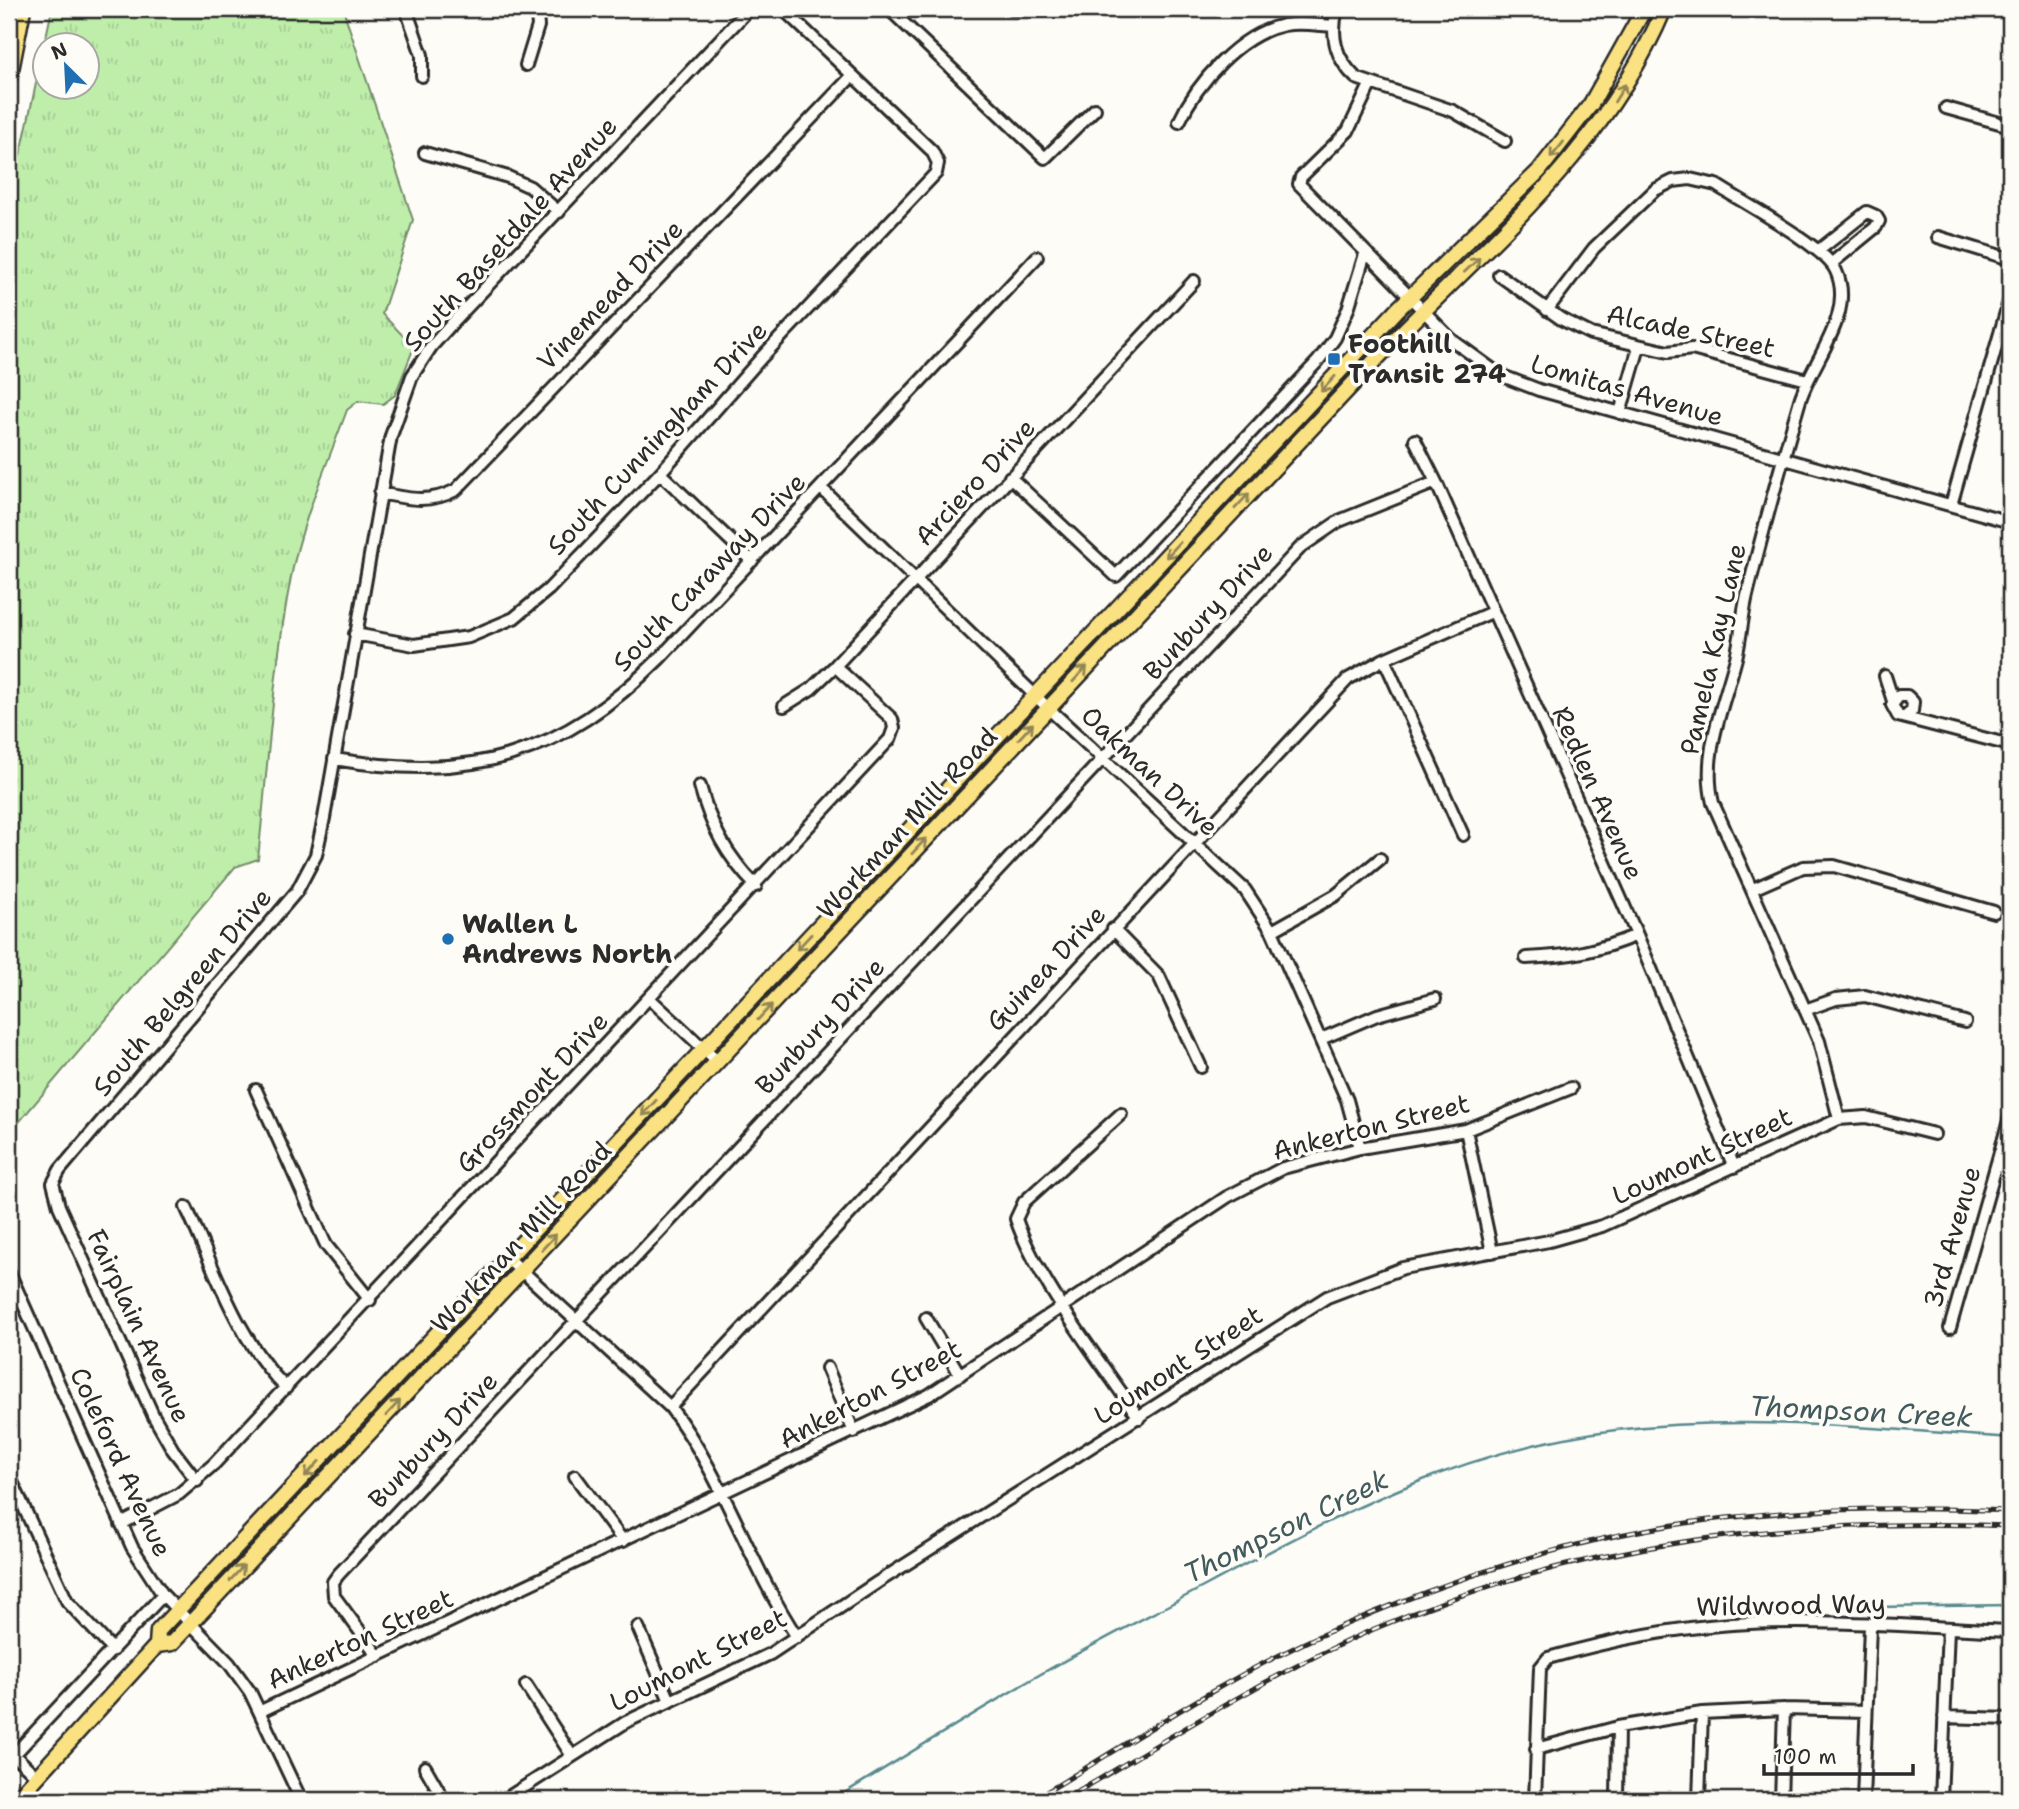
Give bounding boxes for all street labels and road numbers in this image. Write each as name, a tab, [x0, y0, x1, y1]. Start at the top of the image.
street label: South Basetdale Avenue	[395, 109, 625, 359]
street label: Vinemead Drive	[529, 212, 691, 378]
street label: Alcade Street	[1604, 296, 1779, 365]
street label: South Cunningham Drive	[539, 313, 775, 562]
street label: Lomitas Avenue	[1527, 345, 1728, 434]
street label: Arciero Drive	[907, 410, 1043, 553]
street label: South Caraway Drive	[604, 465, 813, 679]
street label: Bunbury Drive	[1135, 536, 1280, 688]
street label: Pamela Kay Lane	[1671, 540, 1754, 758]
street label: Oakman Drive	[1074, 698, 1227, 844]
street label: Redlen Avenue	[1545, 700, 1652, 885]
street label: Workman Mill Road	[808, 719, 1005, 926]
street label: South Belgreen Drive	[84, 880, 279, 1103]
street label: Guinea Drive	[978, 897, 1113, 1038]
street label: Bunbury Drive	[747, 950, 892, 1102]
street label: Grossmont Drive	[448, 1003, 616, 1180]
street label: Ankerton Street	[1269, 1085, 1473, 1168]
street label: Loumont Street	[1606, 1099, 1797, 1213]
street label: Workman Mill Road	[422, 1133, 619, 1340]
street label: 3rd Avenue	[1915, 1162, 1988, 1312]
street label: Fairplain Avenue	[79, 1223, 200, 1428]
street label: Loumont Street	[1087, 1297, 1269, 1432]
street label: Ankerton Street	[772, 1331, 967, 1456]
street label: Coleford Avenue	[62, 1361, 181, 1562]
street label: Bunbury Drive	[360, 1364, 505, 1516]
street label: Ankerton Street	[261, 1580, 459, 1697]
street label: Wildwood Way	[1696, 1585, 1886, 1624]
street label: Loumont Street	[603, 1600, 792, 1719]

